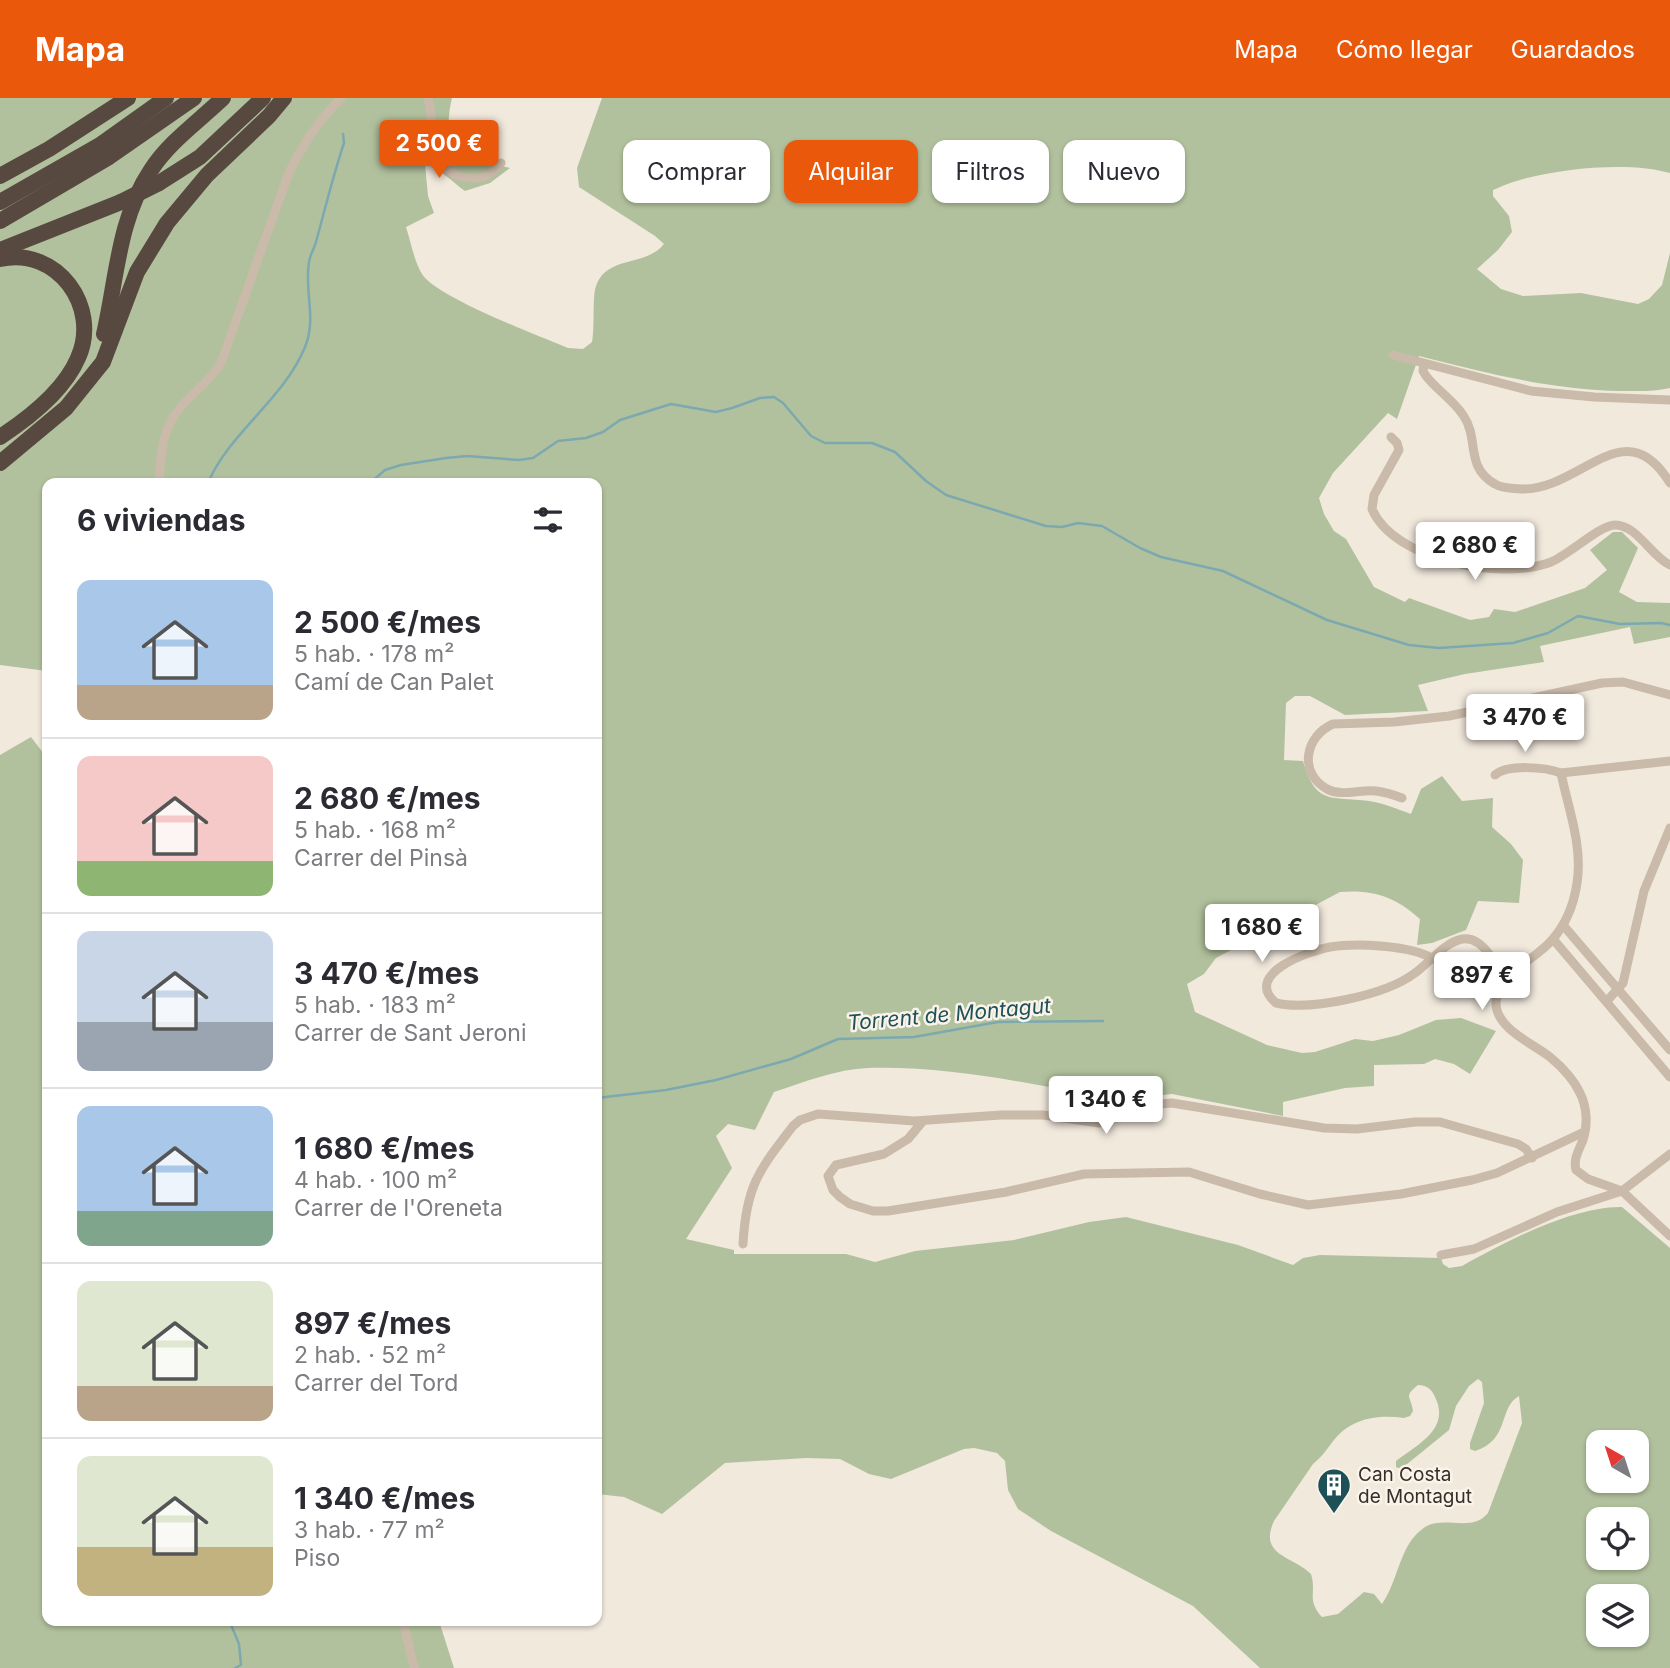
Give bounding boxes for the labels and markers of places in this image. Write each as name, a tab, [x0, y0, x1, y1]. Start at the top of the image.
pin: 2 500 €	[374, 120, 504, 180]
pin: 2 680 €	[1410, 522, 1540, 582]
pin: 3 470 €	[1460, 694, 1590, 754]
pin: 1 680 €	[1197, 904, 1327, 964]
pin: 897 €	[1433, 953, 1531, 1012]
pin: 1 340 €	[1041, 1076, 1171, 1136]
place label: Can Costa de Montagut	[1358, 1463, 1472, 1508]
building icon: Can Costa de Montagut	[1315, 1466, 1353, 1515]

